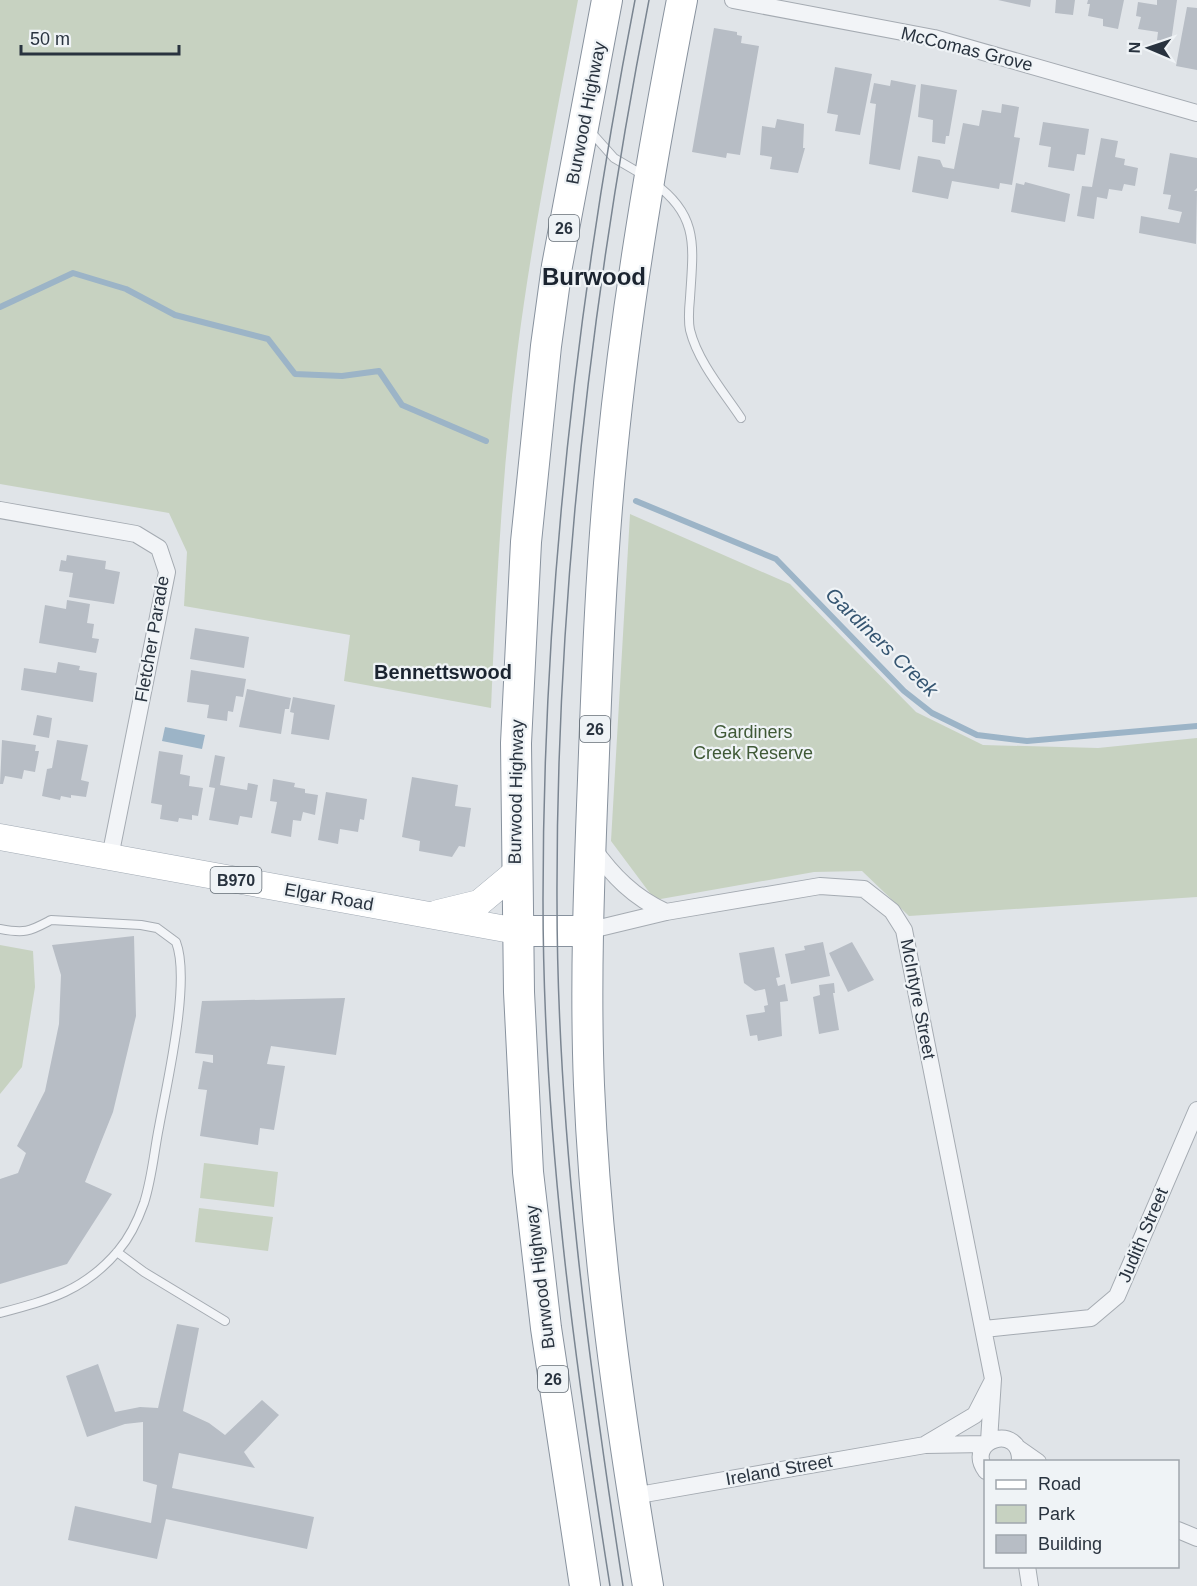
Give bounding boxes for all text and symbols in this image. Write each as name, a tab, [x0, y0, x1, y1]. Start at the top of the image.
scale bar	[21, 18, 178, 56]
north arrow	[1119, 18, 1179, 78]
street label: McComas Grove	[899, 23, 1035, 75]
text: 50 m	[30, 29, 70, 49]
street label: Burwood Highway	[562, 40, 610, 186]
text: N	[1126, 41, 1143, 54]
road number: 26	[549, 215, 579, 241]
district label: Burwood	[542, 263, 646, 290]
street label: Fletcher Parade	[131, 574, 173, 704]
water label: Gardiners Creek	[822, 583, 943, 702]
district label: Bennettswood	[374, 661, 512, 683]
road number: 26	[580, 716, 610, 742]
street label: Burwood Highway	[505, 719, 527, 865]
park label: Gardiners Creek Reserve	[693, 722, 813, 763]
road number: B970	[210, 867, 262, 893]
street label: Elgar Road	[283, 879, 375, 915]
street label: McIntyre Street	[897, 937, 939, 1061]
street label: Judith Street	[1114, 1185, 1172, 1285]
street label: Burwood Highway	[521, 1204, 559, 1350]
road number: 26	[538, 1366, 568, 1392]
street label: Ireland Street	[724, 1451, 834, 1489]
legend	[984, 1460, 1179, 1568]
text: Road	[1038, 1474, 1081, 1494]
text: Park	[1038, 1504, 1076, 1524]
text: Building	[1038, 1534, 1102, 1554]

